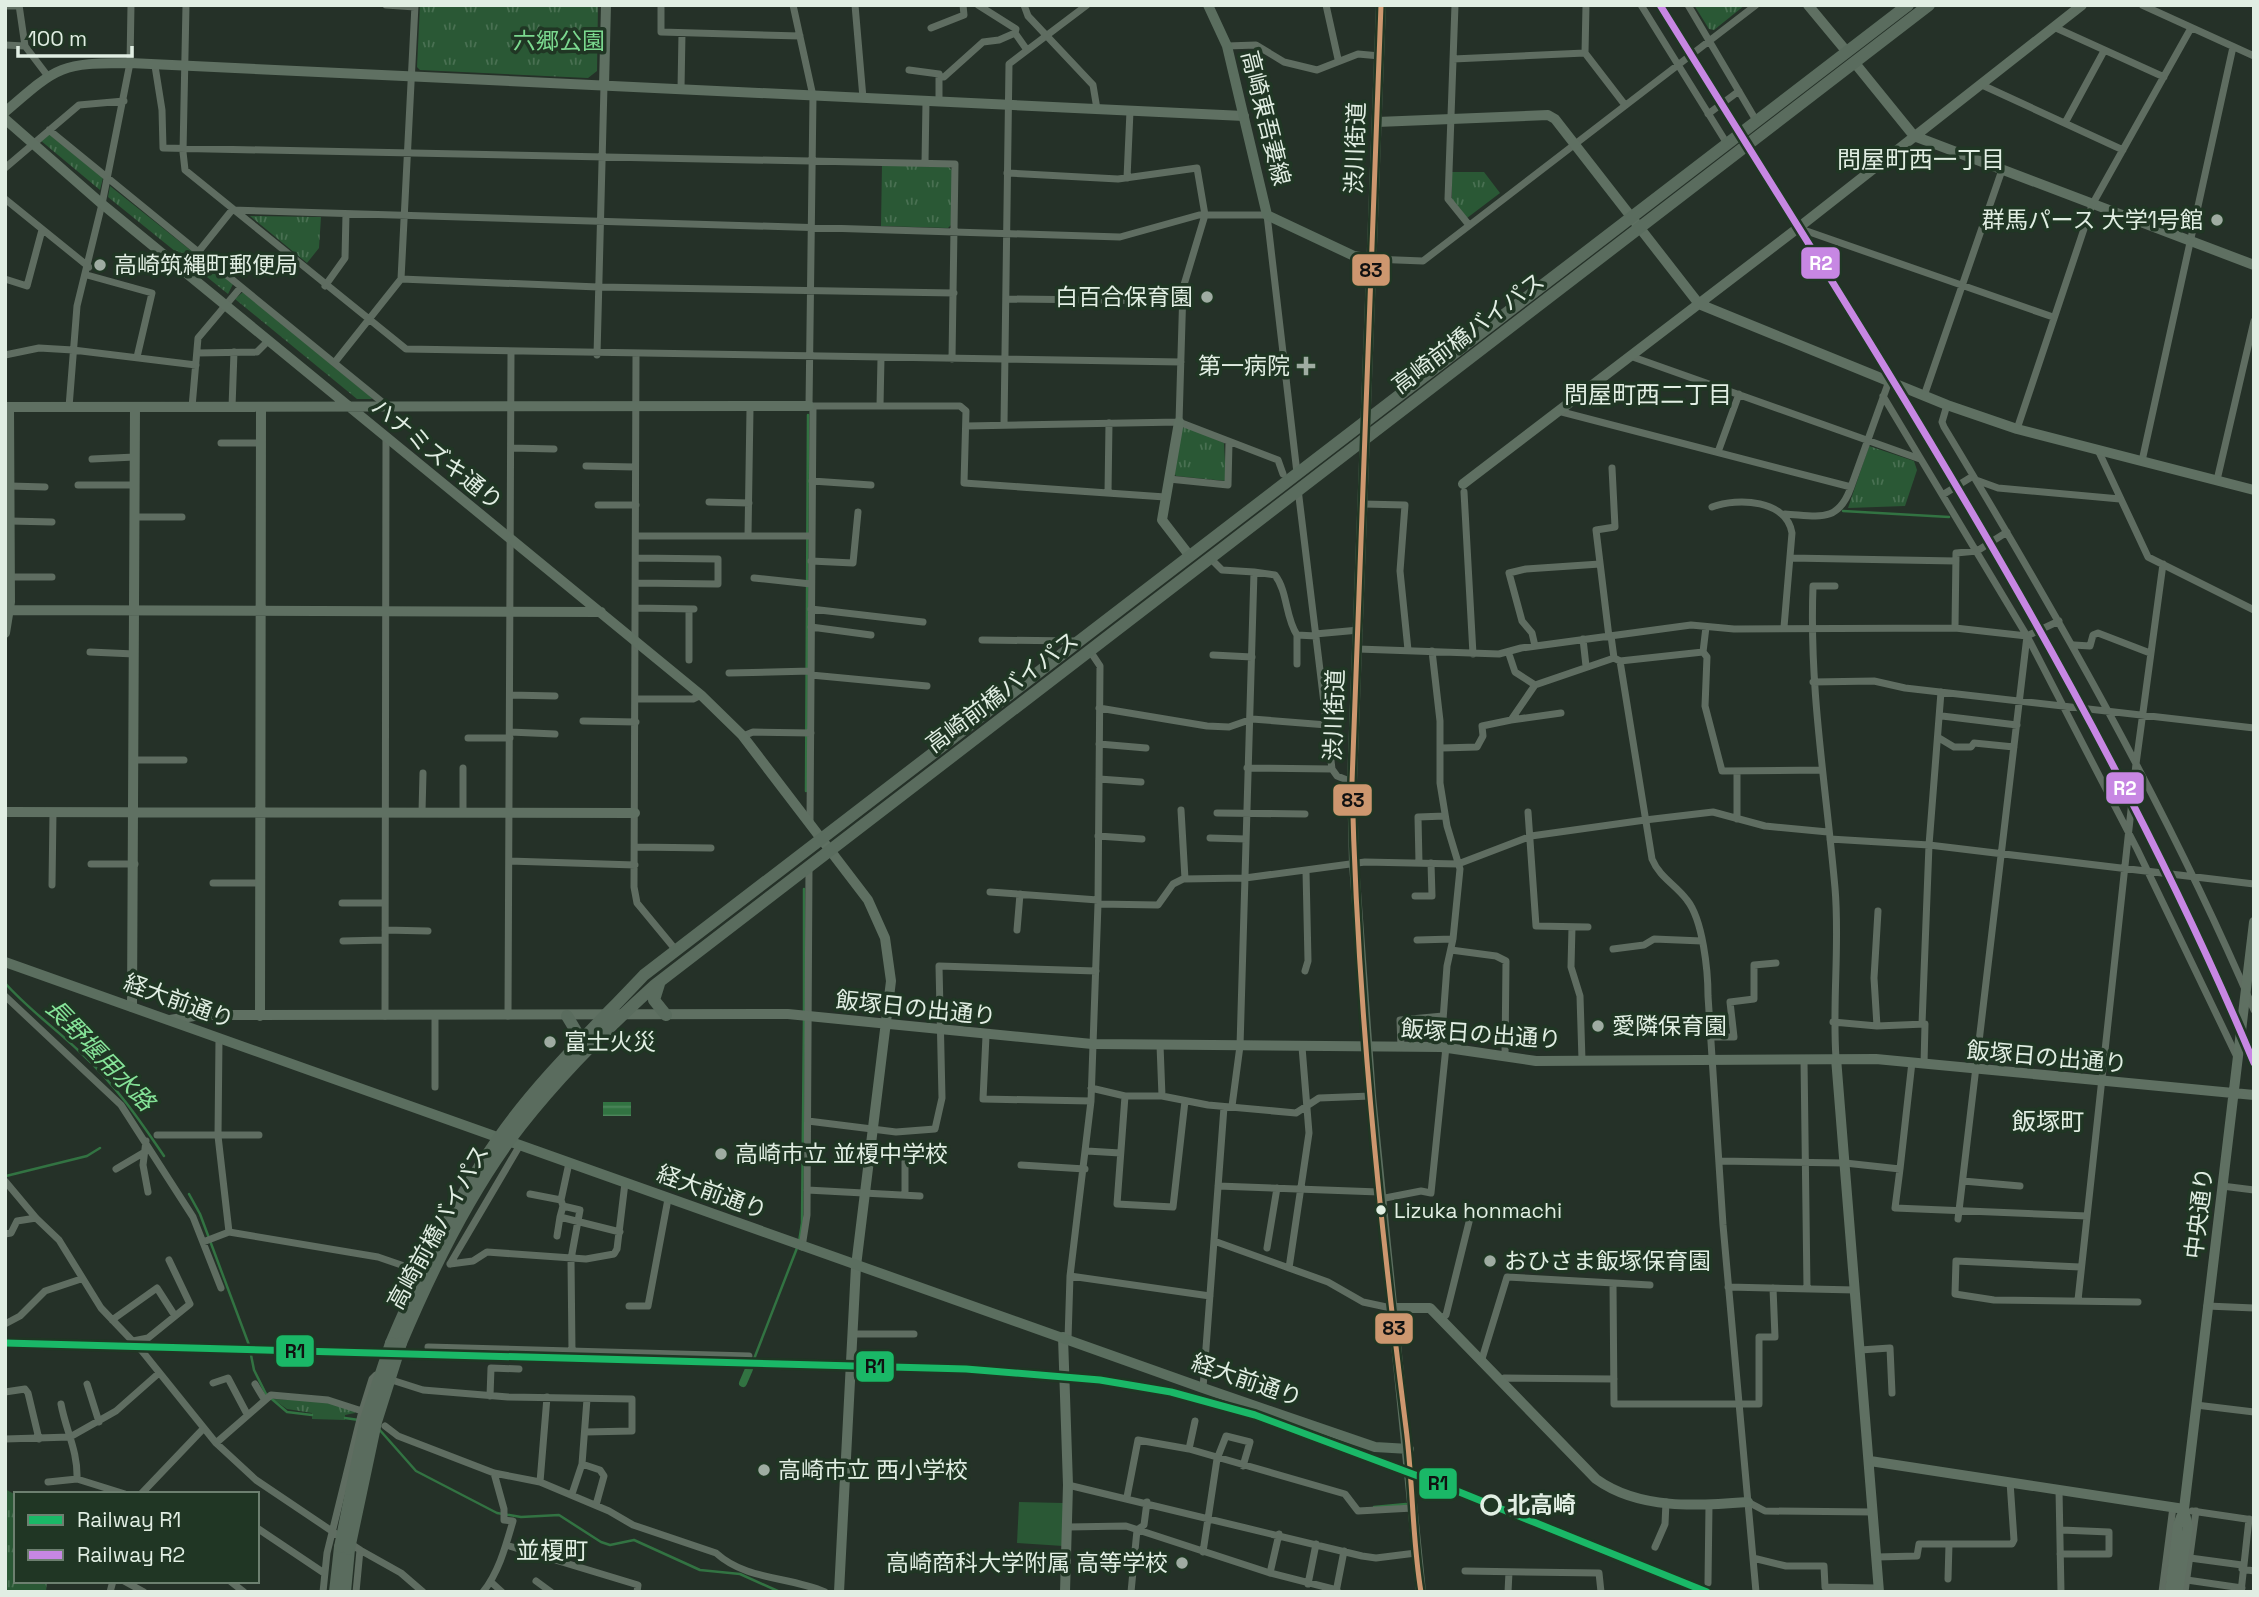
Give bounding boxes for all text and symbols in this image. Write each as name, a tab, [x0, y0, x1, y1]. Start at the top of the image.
scale bar	[18, 14, 131, 58]
text: 100 m	[28, 25, 87, 52]
park label: 六郷公園	[513, 26, 605, 56]
street label: 高崎東吾妻線	[1235, 47, 1297, 189]
street label: 渋川街道	[1338, 102, 1372, 194]
district label: 問屋町西一丁目	[1837, 144, 2005, 175]
place label: 群馬パース 大学1号館	[1982, 205, 2203, 235]
marker: 群馬パース 大学1号館	[2209, 212, 2225, 228]
line badge: R2	[1800, 246, 1841, 280]
place label: 高崎筑縄町郵便局	[114, 250, 298, 280]
text: R2	[1809, 251, 1833, 276]
line badge: 83	[1351, 253, 1391, 287]
marker: 高崎筑縄町郵便局	[92, 257, 108, 273]
text: 83	[1360, 258, 1382, 283]
street label: 高崎前橋バイパス	[1386, 266, 1550, 400]
place label: 白百合保育園	[1055, 282, 1193, 312]
marker: 白百合保育園	[1199, 289, 1215, 305]
place label: 第一病院	[1198, 351, 1290, 381]
marker: 第一病院	[1296, 356, 1316, 376]
district label: 問屋町西二丁目	[1564, 379, 1732, 410]
street label: ハナミズキ通り	[365, 392, 509, 516]
street label: 高崎前橋バイパス	[920, 625, 1084, 759]
street label: 渋川街道	[1317, 669, 1351, 761]
line badge: R2	[2105, 771, 2145, 805]
text: R2	[2113, 776, 2137, 801]
line badge: 83	[1332, 783, 1373, 817]
text: 83	[1342, 788, 1364, 813]
street label: 経大前通り	[120, 967, 238, 1035]
street label: 飯塚日の出通り	[834, 985, 998, 1031]
water label: 長野堰用水路	[39, 992, 163, 1119]
place label: 愛隣保育園	[1612, 1011, 1727, 1041]
street label: 飯塚日の出通り	[1400, 1013, 1562, 1055]
marker: 愛隣保育園	[1590, 1018, 1606, 1034]
place label: 富士火災	[564, 1027, 656, 1057]
marker: 富士火災	[542, 1034, 558, 1050]
street label: 飯塚日の出通り	[1965, 1035, 2129, 1079]
district label: 飯塚町	[2012, 1106, 2084, 1137]
street label: 高崎前橋バイパス	[380, 1139, 496, 1315]
place label: 高崎市立 並榎中学校	[735, 1139, 948, 1169]
marker: 高崎市立 並榎中学校	[713, 1146, 729, 1162]
street label: 経大前通り	[653, 1158, 771, 1226]
street label: 中央通り	[2179, 1166, 2219, 1260]
place label: Lizuka honmachi	[1394, 1197, 1562, 1224]
marker: Lizuka honmachi	[1374, 1203, 1388, 1217]
place label: おひさま飯塚保育園	[1504, 1246, 1711, 1276]
marker: おひさま飯塚保育園	[1482, 1253, 1498, 1269]
line badge: 83	[1374, 1312, 1414, 1345]
text: 83	[1383, 1316, 1405, 1341]
line badge: R1	[275, 1334, 315, 1368]
text: R1	[285, 1339, 305, 1364]
street label: 経大前通り	[1188, 1347, 1306, 1413]
line badge: R1	[855, 1350, 895, 1383]
text: R1	[865, 1354, 885, 1379]
place label: 高崎市立 西小学校	[778, 1455, 968, 1485]
marker: 高崎市立 西小学校	[756, 1462, 772, 1478]
line badge: R1	[1418, 1467, 1458, 1500]
text: R1	[1428, 1471, 1448, 1496]
place label: 北高崎	[1507, 1490, 1576, 1520]
legend	[14, 1492, 259, 1583]
marker: 北高崎	[1481, 1495, 1501, 1515]
text: Railway R1	[77, 1506, 181, 1533]
district label: 並榎町	[516, 1535, 588, 1566]
text: Railway R2	[77, 1541, 185, 1568]
place label: 高崎商科大学附属 高等学校	[886, 1548, 1168, 1578]
marker: 高崎商科大学附属 高等学校	[1174, 1555, 1190, 1571]

